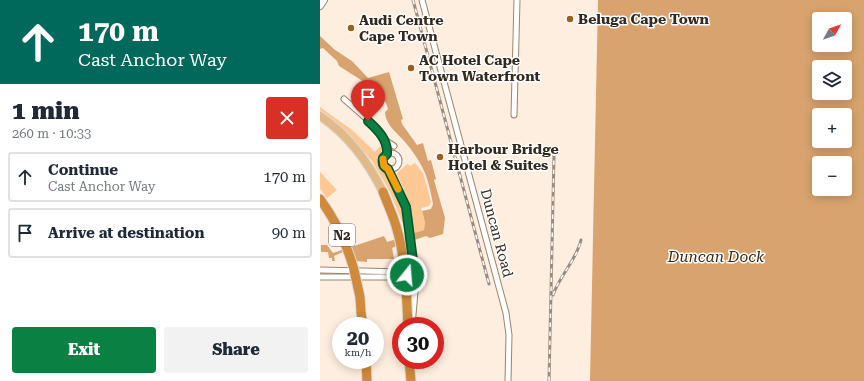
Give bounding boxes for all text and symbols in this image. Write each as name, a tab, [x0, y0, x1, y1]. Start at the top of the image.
place label: Beluga Cape Town	[578, 11, 710, 27]
place label: Audi Centre Cape Town	[359, 12, 443, 44]
north arrow	[812, 12, 852, 52]
map controls	[812, 12, 852, 196]
marker: Beluga Cape Town	[565, 14, 575, 24]
text: 170 m	[78, 15, 159, 48]
icon: ahead	[12, 16, 64, 68]
marker: Audi Centre Cape Town	[346, 23, 356, 33]
text: Cast Anchor Way	[78, 49, 227, 70]
place label: AC Hotel Cape Town Waterfront	[419, 52, 541, 84]
button: layers	[812, 60, 852, 100]
marker: AC Hotel Cape Town Waterfront	[406, 63, 416, 73]
pin	[351, 80, 385, 121]
icon: arrive	[357, 86, 379, 108]
text: 1 min	[12, 97, 79, 125]
button: close	[266, 97, 308, 139]
button: +	[812, 108, 852, 148]
text: 260 m · 10:33	[12, 126, 91, 141]
place label: Harbour Bridge Hotel & Suites	[448, 141, 559, 173]
marker: Harbour Bridge Hotel & Suites	[435, 152, 445, 162]
button: −	[812, 156, 852, 196]
text: Continue	[48, 161, 118, 179]
icon: ahead	[14, 166, 36, 188]
text: 170 m	[263, 168, 306, 186]
text: Cast Anchor Way	[48, 179, 155, 194]
street label: Duncan Road	[477, 187, 517, 279]
icon: arrive	[14, 222, 36, 244]
text: Arrive at destination	[48, 224, 204, 242]
text: 90 m	[272, 224, 306, 242]
road number: N2	[329, 224, 355, 246]
water label: Duncan Dock	[667, 248, 765, 266]
position arrow	[386, 254, 428, 296]
speed limit sign: 30	[392, 317, 444, 369]
text: 20	[347, 326, 369, 350]
button: Exit	[12, 327, 156, 373]
button: Share	[164, 327, 308, 373]
text: km/h	[345, 347, 371, 358]

